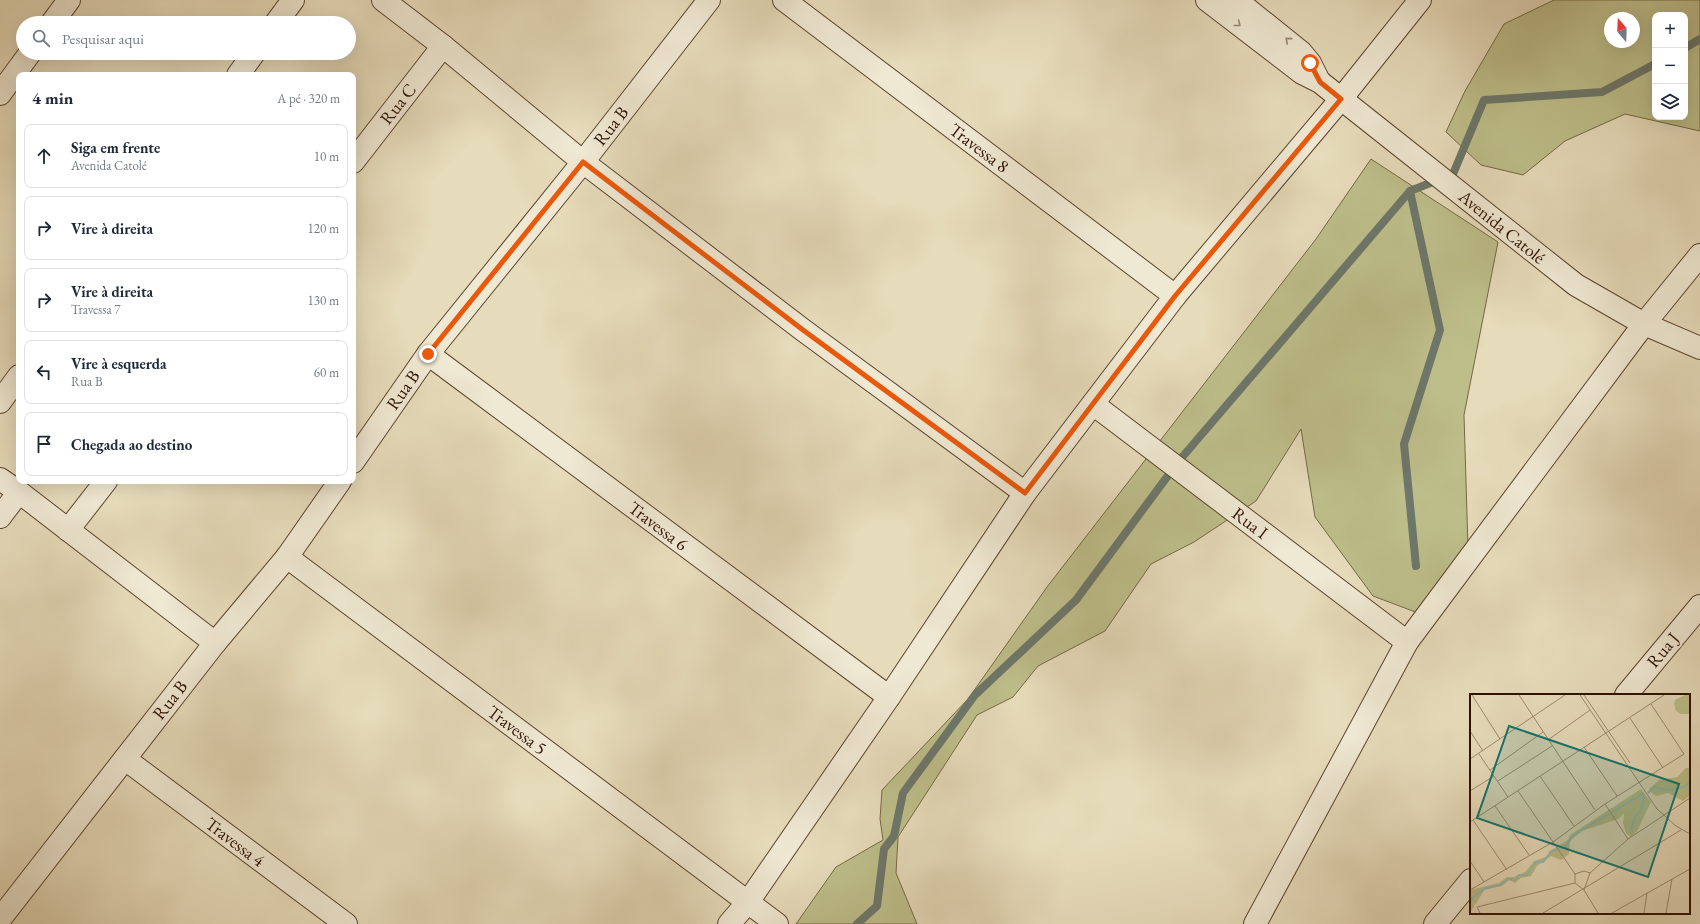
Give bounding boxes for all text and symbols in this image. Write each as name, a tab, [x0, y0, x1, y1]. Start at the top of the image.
north arrow	[1604, 12, 1640, 48]
map controls	[1652, 12, 1688, 120]
button: +	[1652, 12, 1688, 48]
search box	[16, 16, 356, 60]
one-way arrow	[1233, 19, 1240, 26]
icon: search	[30, 27, 52, 49]
text: Pesquisar aqui	[62, 29, 144, 48]
one-way arrow	[1285, 38, 1292, 45]
button: −	[1652, 48, 1688, 84]
route start	[1301, 54, 1319, 72]
street label: Rua C	[374, 79, 421, 129]
button: layers	[1652, 84, 1688, 120]
text: 4 min	[32, 87, 73, 109]
text: A pé · 320 m	[277, 90, 340, 107]
street label: Rua B	[588, 101, 633, 150]
street label: Travessa 8	[945, 118, 1014, 177]
text: Siga em frente	[71, 138, 160, 157]
icon: ahead	[33, 145, 55, 167]
text: 10 m	[314, 148, 339, 165]
text: Avenida Catolé	[71, 157, 147, 174]
street label: Avenida Catolé	[1453, 184, 1550, 269]
icon: right	[33, 217, 55, 239]
text: Vire à direita	[71, 219, 153, 238]
text: 120 m	[308, 220, 339, 237]
text: Vire à direita	[71, 282, 153, 301]
icon: right	[33, 289, 55, 311]
text: 130 m	[308, 292, 339, 309]
text: Travessa 7	[71, 301, 121, 318]
route end	[419, 345, 437, 363]
text: Vire à esquerda	[71, 354, 167, 373]
icon: left	[33, 361, 55, 383]
text: 60 m	[314, 364, 339, 381]
street label: Rua B	[381, 365, 425, 414]
text: Rua B	[71, 373, 103, 390]
icon: arrive	[33, 433, 55, 455]
text: Chegada ao destino	[71, 435, 192, 454]
street label: Travessa 6	[624, 496, 693, 556]
street label: Rua I	[1228, 502, 1273, 544]
street label: Rua J	[1641, 627, 1684, 672]
street label: Rua B	[147, 675, 192, 724]
inset map	[1470, 694, 1690, 914]
street label: Travessa 5	[483, 700, 552, 759]
street label: Travessa 4	[201, 812, 270, 872]

